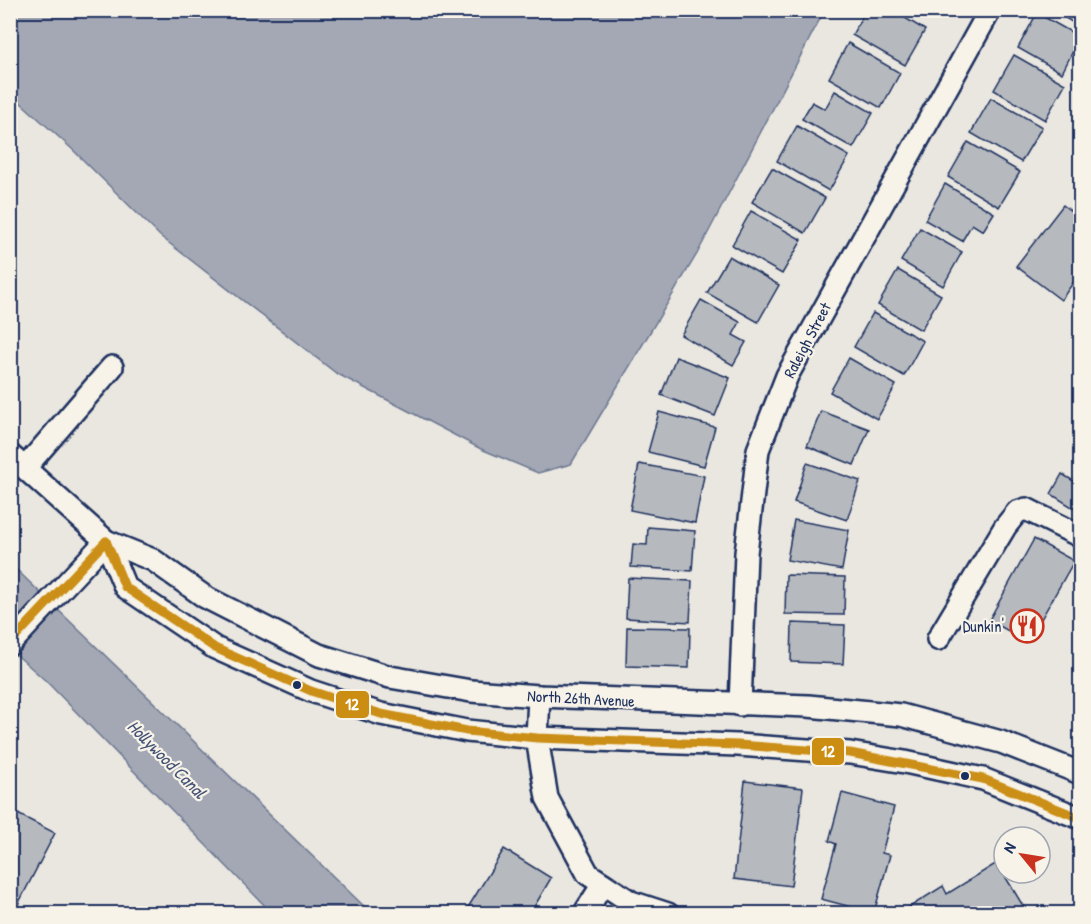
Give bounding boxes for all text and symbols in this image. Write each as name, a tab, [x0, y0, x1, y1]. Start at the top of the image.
street label: Raleigh Street	[778, 298, 836, 382]
restaurant icon: Dunkin'	[1009, 608, 1045, 644]
place label: Dunkin'	[963, 615, 1004, 637]
unlabelled marker	[291, 679, 303, 691]
street label: North 26th Avenue	[527, 684, 636, 712]
line badge: 12	[335, 690, 370, 719]
text: 12	[345, 693, 359, 715]
water label: Hollywood Canal	[122, 714, 213, 805]
line badge: 12	[811, 737, 845, 766]
text: 12	[821, 740, 835, 762]
unlabelled marker	[959, 770, 971, 782]
north arrow	[992, 825, 1052, 885]
text: N	[997, 838, 1021, 857]

